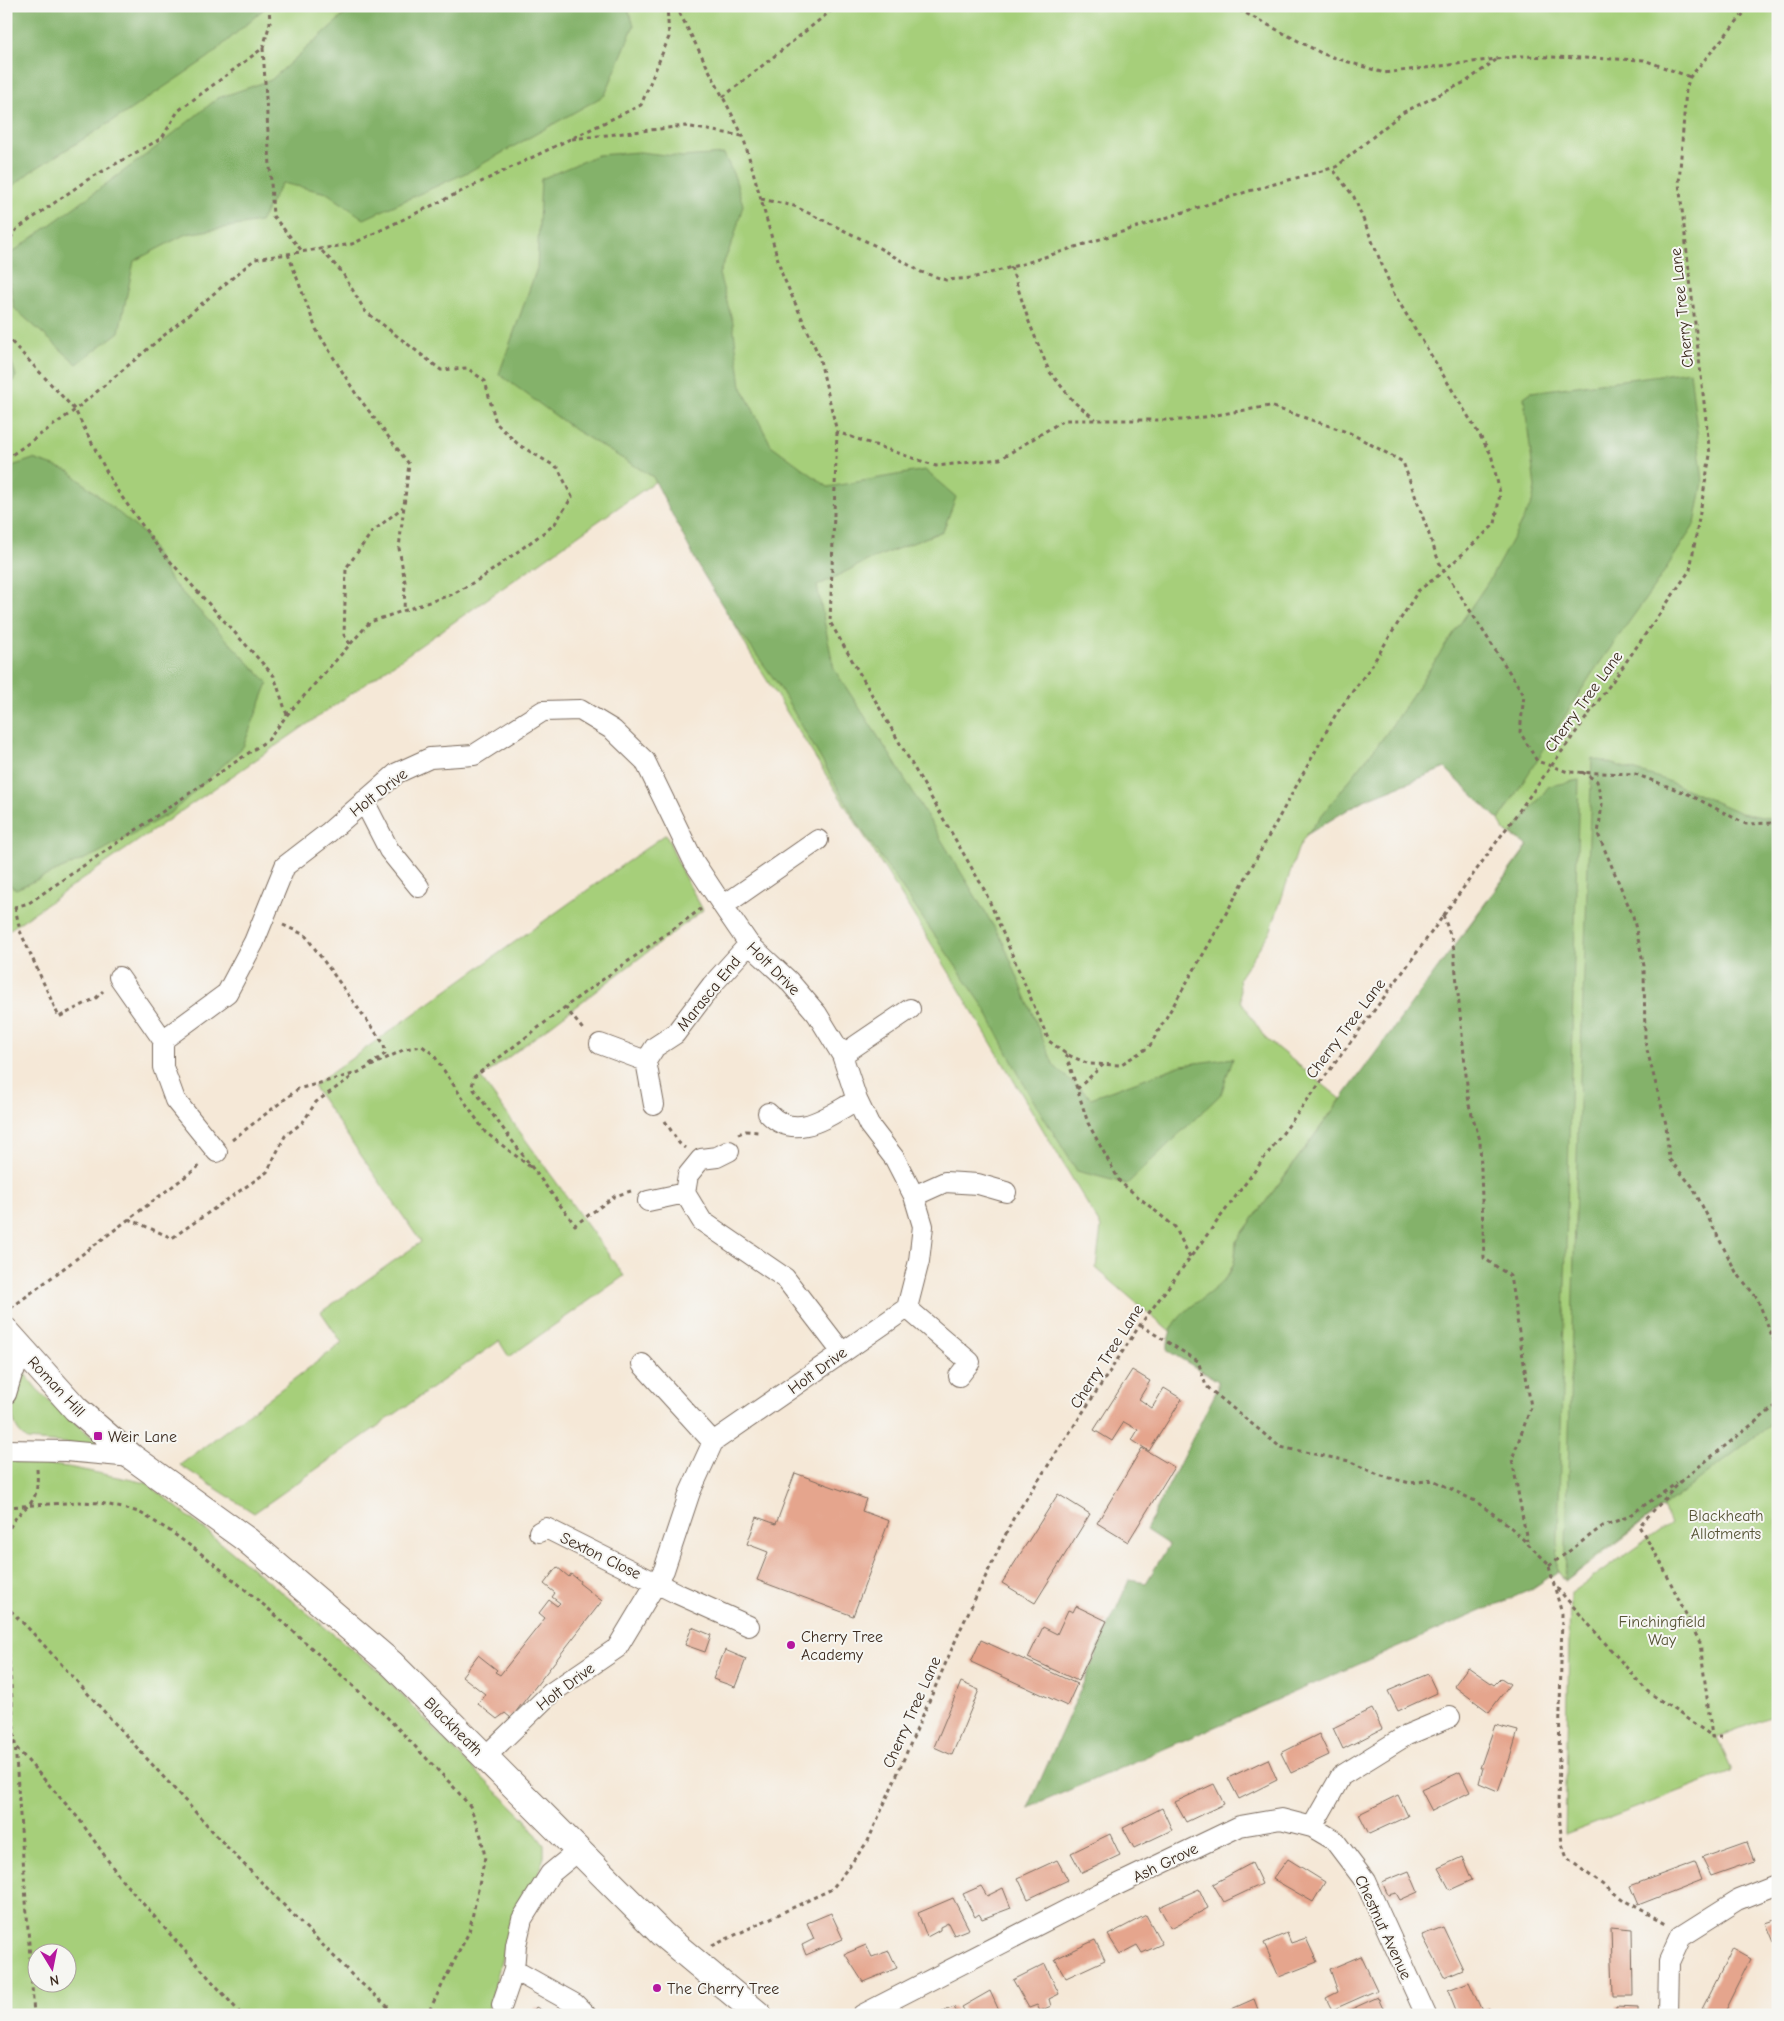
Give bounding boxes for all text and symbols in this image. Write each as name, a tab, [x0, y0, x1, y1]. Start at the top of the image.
street label: Cherry Tree Lane	[1667, 247, 1697, 369]
street label: Cherry Tree Lane	[1541, 648, 1626, 756]
street label: Holt Drive	[346, 765, 411, 821]
street label: Holt Drive	[743, 938, 804, 999]
street label: Marasca End	[673, 953, 744, 1035]
street label: Cherry Tree Lane	[1302, 975, 1389, 1082]
street label: Cherry Tree Lane	[1067, 1301, 1147, 1412]
street label: Holt Drive	[785, 1344, 850, 1398]
street label: Roman Hill	[24, 1353, 89, 1421]
place label: Weir Lane	[108, 1428, 177, 1446]
marker: Weir Lane	[92, 1430, 104, 1442]
park label: Blackheath Allotments	[1688, 1507, 1764, 1543]
street label: Sexton Close	[557, 1529, 644, 1583]
park label: Finchingfield Way	[1618, 1613, 1706, 1649]
place label: Cherry Tree Academy	[801, 1628, 883, 1664]
marker: Cherry Tree Academy	[785, 1639, 797, 1651]
street label: Cherry Tree Lane	[879, 1654, 945, 1771]
street label: Holt Drive	[533, 1659, 598, 1714]
street label: Blackheath	[420, 1694, 486, 1760]
street label: Ash Grove	[1130, 1839, 1201, 1886]
street label: Chestnut Avenue	[1351, 1872, 1415, 1983]
north arrow	[28, 1944, 78, 1994]
text: N	[48, 1971, 60, 1989]
place label: The Cherry Tree	[667, 1980, 779, 1998]
marker: The Cherry Tree	[651, 1982, 663, 1994]

